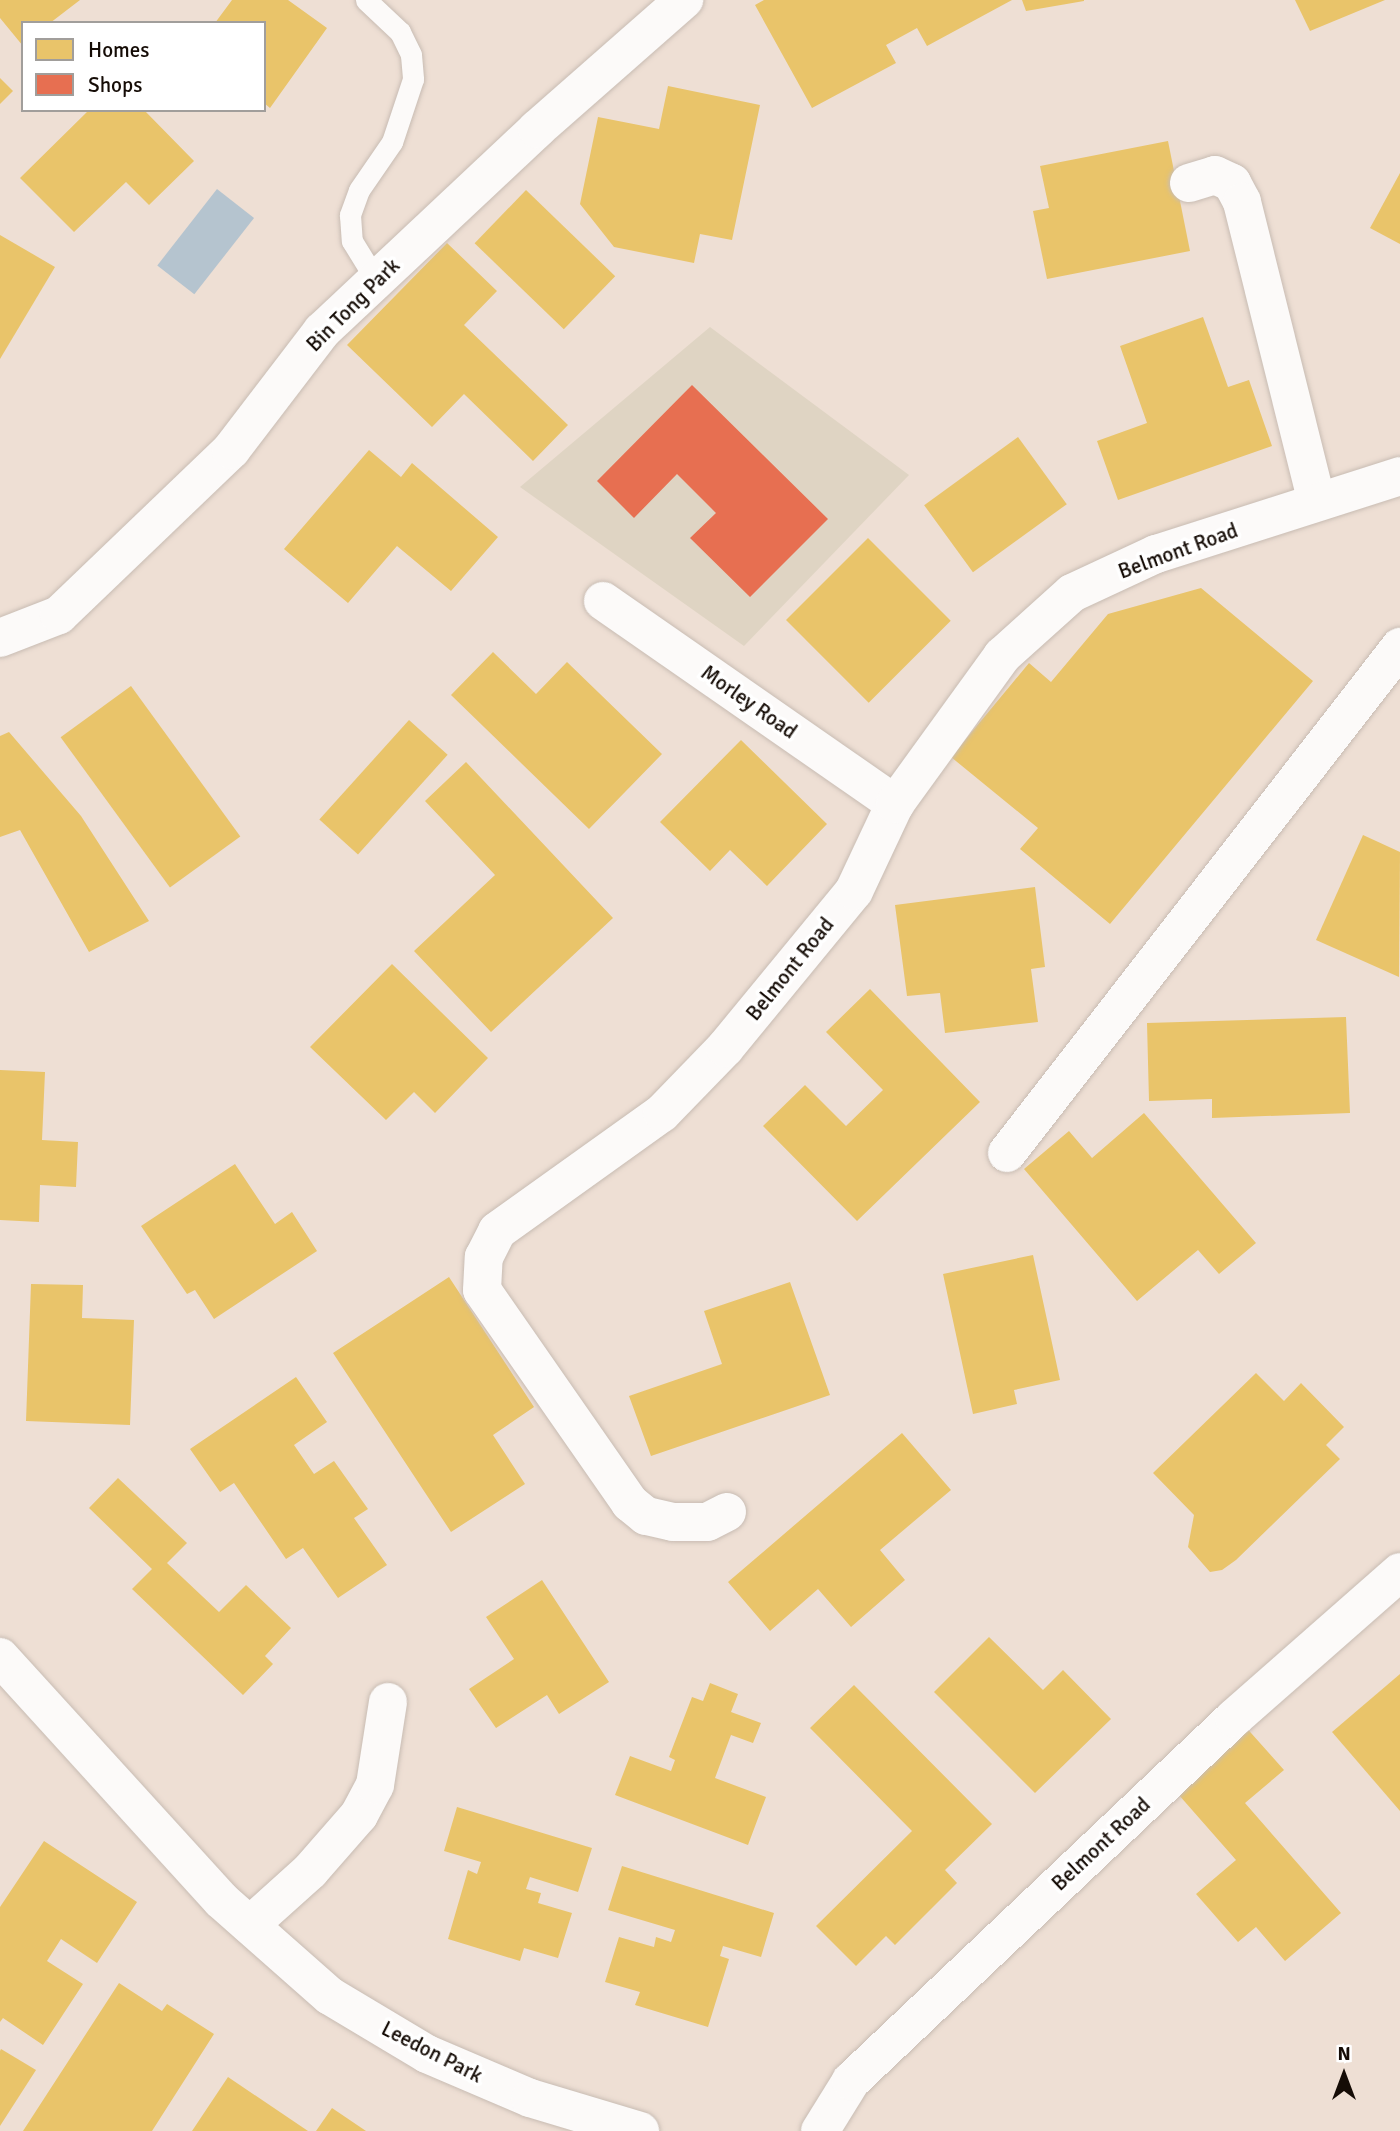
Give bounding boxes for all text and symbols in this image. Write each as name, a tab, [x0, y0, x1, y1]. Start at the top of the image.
legend	[21, 21, 266, 112]
text: Homes	[88, 37, 150, 63]
text: Shops	[88, 72, 142, 98]
street label: Bin Tong Park	[301, 253, 405, 357]
street label: Belmont Road	[1115, 518, 1241, 584]
street label: Morley Road	[696, 660, 802, 744]
street label: Belmont Road	[741, 912, 839, 1026]
street label: Belmont Road	[1047, 1792, 1155, 1896]
street label: Leedon Park	[377, 2016, 487, 2088]
north arrow	[1309, 2040, 1379, 2110]
text: N	[1337, 2042, 1351, 2066]

